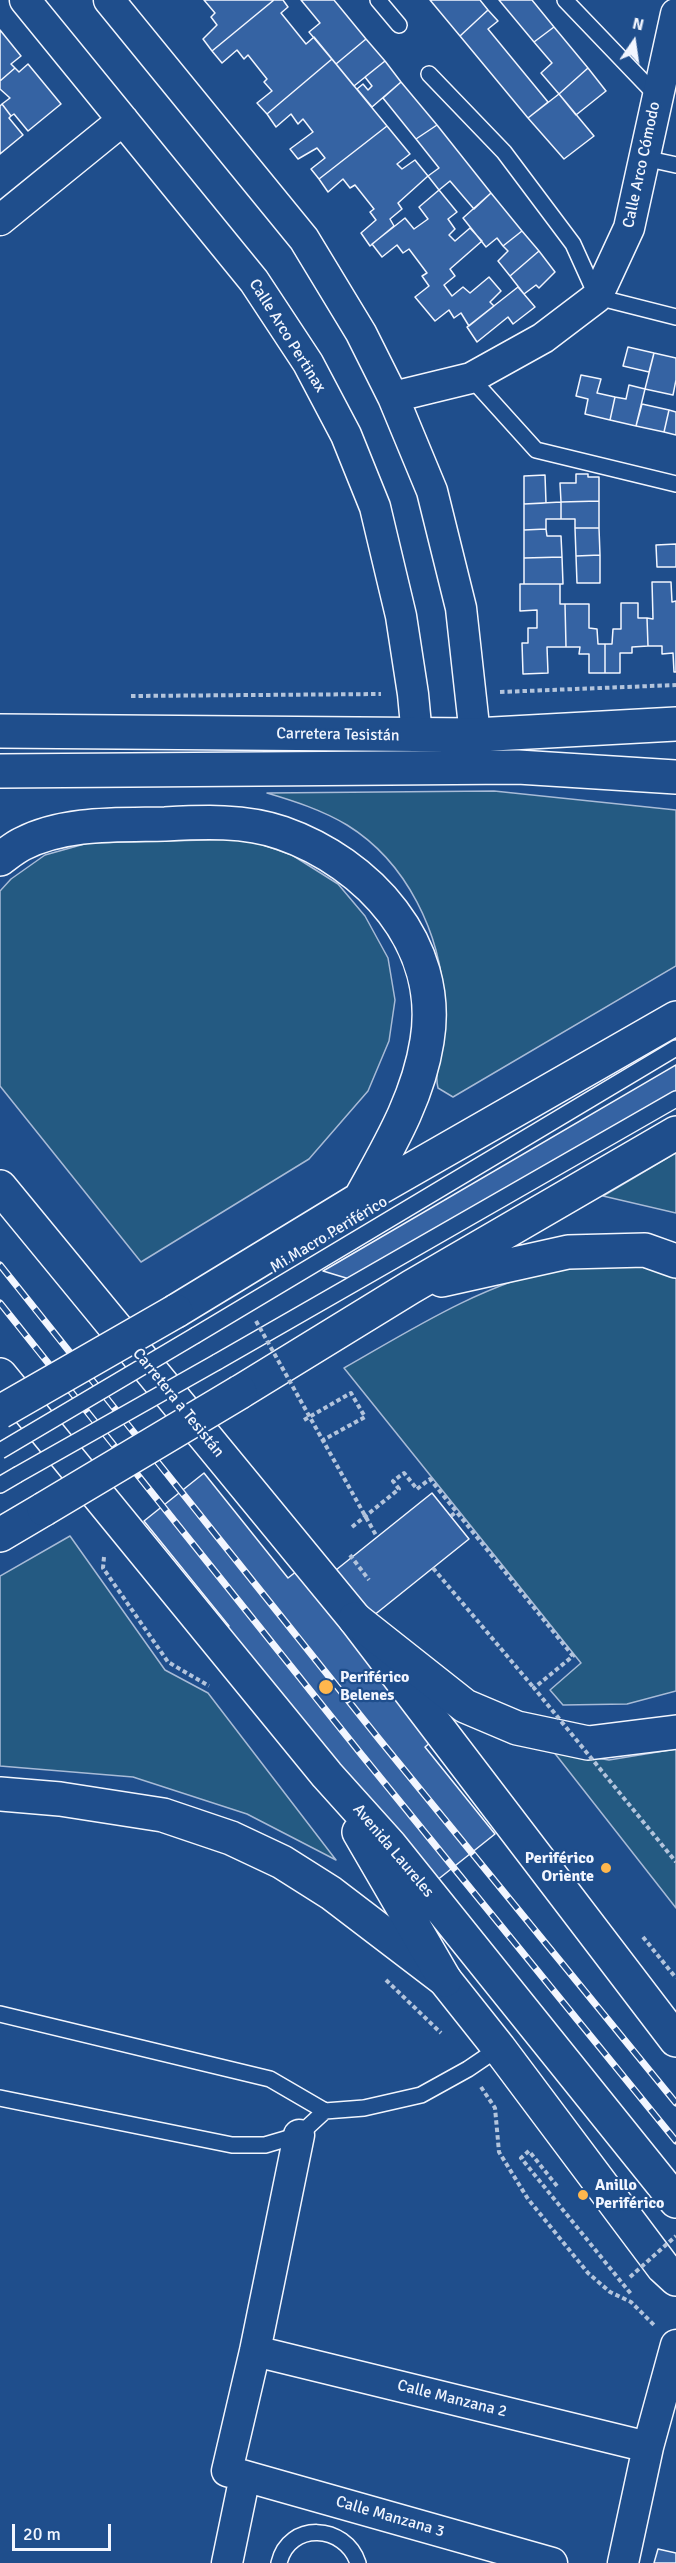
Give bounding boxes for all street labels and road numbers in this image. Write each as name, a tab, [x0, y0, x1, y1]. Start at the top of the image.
street label: Calle Arco Cómodo	[619, 100, 665, 230]
street label: Calle Arco Pertinax	[244, 276, 330, 396]
street label: Carretera Tesistán	[276, 724, 400, 746]
street label: Mi Macro Periférico	[267, 1192, 391, 1278]
street label: Carretera a Tesistán	[128, 1345, 228, 1461]
street label: Avenida Laureles	[348, 1800, 438, 1902]
street label: Calle Manzana 2	[395, 2376, 509, 2422]
street label: Calle Manzana 3	[333, 2492, 447, 2542]

